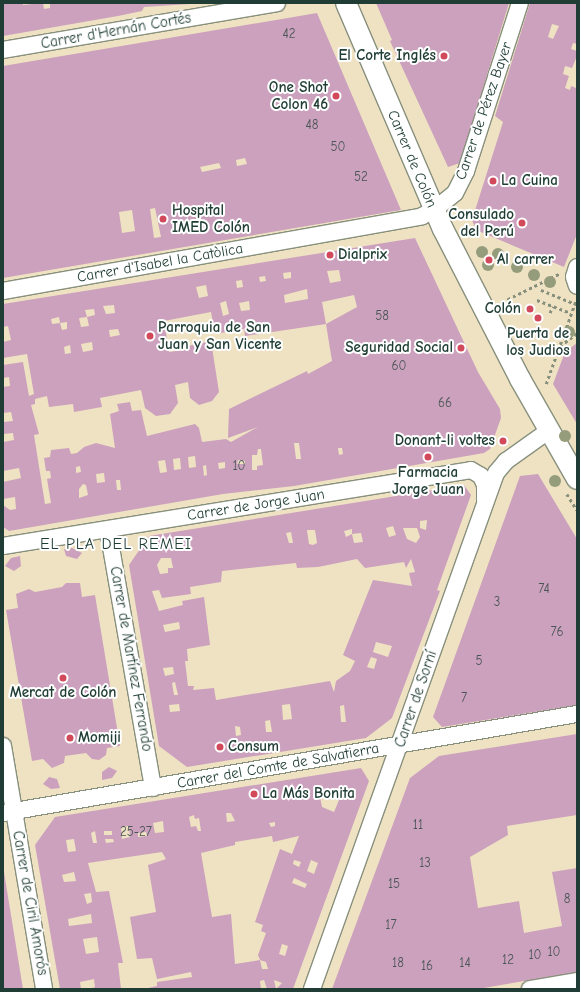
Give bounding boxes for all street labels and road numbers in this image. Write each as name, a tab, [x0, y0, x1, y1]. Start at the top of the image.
street label: Carrer d'Hernán Cortés	[39, 9, 193, 53]
street label: Carrer de Pérez Bayer	[452, 40, 516, 182]
street label: Carrer de Colón	[383, 108, 441, 210]
street label: Carrer d'Isabel la Catòlica	[76, 240, 244, 286]
street label: Carrer de Jorge Juan	[186, 485, 326, 525]
street label: Carrer de Martínez Ferrando	[106, 565, 156, 753]
street label: Carrer de Sorní	[391, 648, 441, 750]
street label: Carrer del Comte de Salvatierra	[176, 739, 380, 793]
street label: Carrer de Ciril Amorós	[8, 829, 52, 977]

